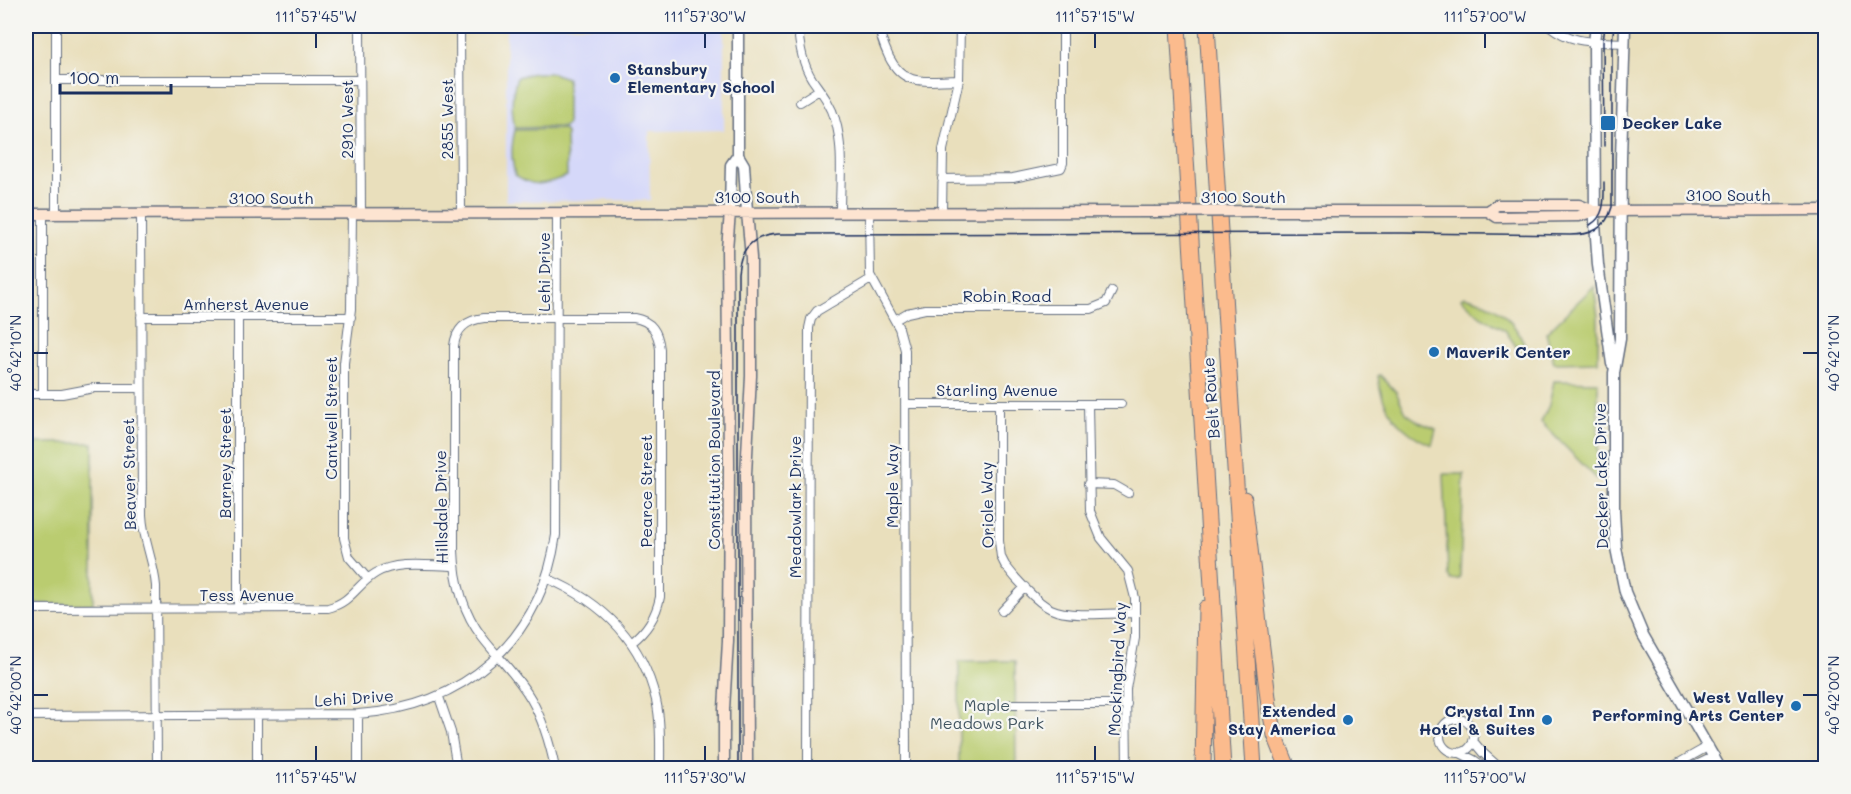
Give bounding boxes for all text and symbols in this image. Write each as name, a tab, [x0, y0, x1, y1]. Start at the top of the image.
text: 111°57'45"W	[275, 6, 357, 26]
text: 111°57'30"W	[664, 6, 746, 26]
text: 111°57'15"W	[1055, 6, 1135, 26]
text: 111°57'00"W	[1443, 6, 1527, 26]
scale bar	[60, 57, 171, 95]
place label: Stansbury Elementary School	[627, 58, 775, 97]
text: 100 m	[69, 65, 119, 89]
marker: Stansbury Elementary School	[608, 71, 622, 85]
street label: 2855 West	[436, 78, 457, 160]
street label: 2910 West	[336, 79, 357, 159]
place label: Decker Lake	[1622, 112, 1722, 133]
marker: Decker Lake	[1599, 114, 1617, 132]
street label: 3100 South	[1686, 184, 1770, 205]
street label: 3100 South	[715, 186, 799, 207]
street label: 3100 South	[1201, 186, 1285, 207]
street label: 3100 South	[229, 187, 313, 208]
street label: Lehi Drive	[533, 232, 554, 312]
street label: Robin Road	[963, 285, 1051, 306]
street label: Amherst Avenue	[183, 293, 309, 314]
text: 40°42'10"N	[5, 315, 25, 391]
text: 40°42'10"N	[1823, 315, 1843, 391]
place label: Maverik Center	[1446, 341, 1571, 362]
marker: Maverik Center	[1427, 345, 1441, 359]
street label: Cantwell Street	[320, 356, 341, 480]
street label: Belt Route	[1197, 357, 1224, 439]
street label: Constitution Boulevard	[703, 370, 724, 550]
street label: Starling Avenue	[936, 379, 1058, 400]
street label: Decker Lake Drive	[1589, 403, 1612, 549]
street label: Barney Street	[214, 407, 235, 519]
street label: Beaver Street	[117, 418, 140, 530]
street label: Pearce Street	[635, 434, 656, 548]
street label: Meadowlark Drive	[784, 436, 805, 578]
street label: Maple Way	[881, 444, 902, 528]
street label: Hillsdale Drive	[429, 450, 452, 564]
street label: Oriole Way	[975, 462, 998, 548]
street label: Tess Avenue	[200, 584, 294, 605]
street label: Mockingbird Way	[1103, 602, 1130, 736]
text: 40°42'00"N	[5, 655, 25, 735]
text: 40°42'00"N	[1823, 655, 1843, 735]
street label: Lehi Drive	[314, 684, 394, 711]
place label: West Valley Performing Arts Center	[1592, 686, 1784, 725]
park label: Maple Meadows Park	[930, 694, 1044, 733]
marker: West Valley Performing Arts Center	[1789, 699, 1803, 713]
place label: Extended Stay America	[1228, 700, 1336, 739]
place label: Crystal Inn Hotel & Suites	[1419, 700, 1535, 739]
marker: Extended Stay America	[1341, 713, 1355, 727]
marker: Crystal Inn Hotel & Suites	[1540, 713, 1554, 727]
text: 111°57'45"W	[275, 767, 357, 787]
text: 111°57'30"W	[664, 767, 746, 787]
text: 111°57'15"W	[1055, 767, 1135, 787]
text: 111°57'00"W	[1443, 767, 1527, 787]

